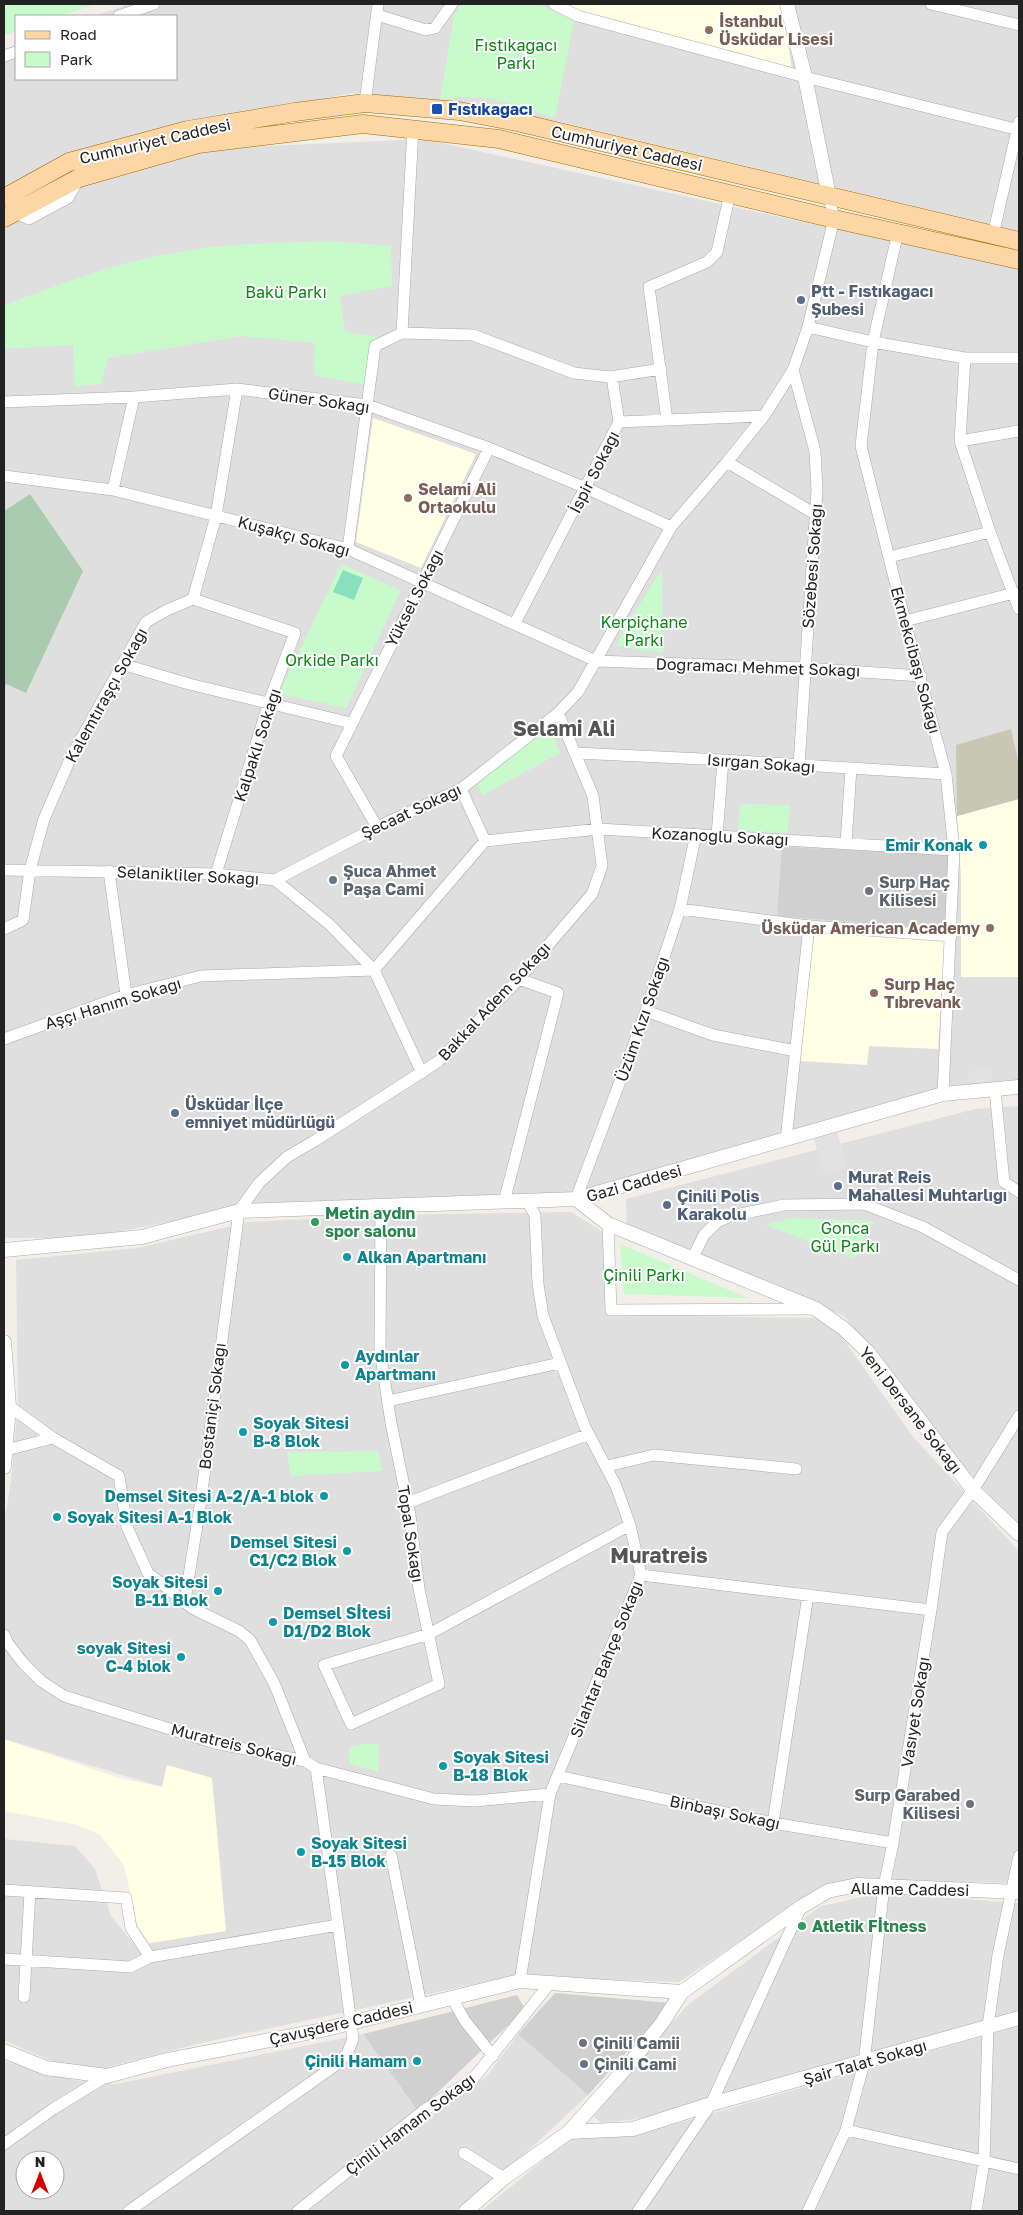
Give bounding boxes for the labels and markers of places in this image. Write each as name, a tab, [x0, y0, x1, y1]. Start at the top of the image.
place label: İstanbul Üsküdar Lisesi	[719, 11, 833, 49]
marker: İstanbul Üsküdar Lisesi	[703, 24, 715, 36]
place label: Fıstıkağacı	[448, 99, 533, 119]
marker: Fıstıkağacı	[430, 102, 444, 116]
place label: Ptt - Fıstıkağacı Şubesi	[811, 281, 933, 319]
marker: Ptt - Fıstıkağacı Şubesi	[795, 294, 807, 306]
place label: Selami Ali Ortaokulu	[418, 479, 496, 517]
marker: Selami Ali Ortaokulu	[402, 492, 414, 504]
place label: Emir Konak	[885, 835, 974, 855]
marker: Emir Konak	[977, 839, 989, 851]
place label: Şuca Ahmet Paşa Cami	[343, 861, 437, 899]
place label: Surp Haç Kilisesi	[879, 872, 950, 910]
marker: Şuca Ahmet Paşa Cami	[327, 874, 339, 886]
marker: Surp Haç Kilisesi	[863, 885, 875, 897]
place label: Üsküdar American Academy	[761, 918, 980, 938]
marker: Üsküdar American Academy	[984, 922, 996, 934]
place label: Surp Haç Tıbrevank	[884, 974, 962, 1012]
marker: Surp Haç Tıbrevank	[868, 987, 880, 999]
place label: Üsküdar İlçe emniyet müdürlüğü	[185, 1094, 335, 1132]
marker: Üsküdar İlçe emniyet müdürlüğü	[169, 1107, 181, 1119]
place label: Murat Reis Mahallesi Muhtarlığı	[848, 1167, 1007, 1205]
marker: Murat Reis Mahallesi Muhtarlığı	[832, 1180, 844, 1192]
place label: Çinili Polis Karakolu	[677, 1186, 759, 1224]
marker: Çinili Polis Karakolu	[661, 1199, 673, 1211]
place label: Metin aydın spor salonu	[325, 1203, 416, 1241]
marker: Metin aydın spor salonu	[309, 1216, 321, 1228]
place label: Alkan Apartmanı	[357, 1247, 486, 1267]
marker: Alkan Apartmanı	[341, 1251, 353, 1263]
place label: Aydınlar Apartmanı	[355, 1346, 436, 1384]
marker: Aydınlar Apartmanı	[339, 1359, 351, 1371]
place label: Soyak Sitesi B-8 Blok	[253, 1413, 349, 1451]
marker: Soyak Sitesi B-8 Blok	[237, 1426, 249, 1438]
place label: Demsel Sitesi A-2/A-1 blok	[105, 1486, 315, 1506]
marker: Demsel Sitesi A-2/A-1 blok	[318, 1490, 330, 1502]
place label: Soyak Sitesi A-1 Blok	[67, 1507, 233, 1527]
marker: Soyak Sitesi A-1 Blok	[51, 1511, 63, 1523]
place label: Demsel Sitesi C1/C2 Blok	[230, 1532, 338, 1570]
marker: Demsel Sitesi C1/C2 Blok	[341, 1545, 353, 1557]
place label: Soyak Sitesi B-11 Blok	[112, 1572, 209, 1610]
marker: Soyak Sitesi B-11 Blok	[212, 1585, 224, 1597]
place label: Demsel Sİtesi D1/D2 Blok	[283, 1603, 391, 1641]
marker: Demsel Sİtesi D1/D2 Blok	[267, 1616, 279, 1628]
place label: soyak Sitesi C-4 blok	[77, 1638, 172, 1676]
marker: soyak Sitesi C-4 blok	[175, 1651, 187, 1663]
place label: Soyak Sitesi B-18 Blok	[453, 1747, 549, 1785]
marker: Soyak Sitesi B-18 Blok	[437, 1760, 449, 1772]
place label: Surp Garabed Kilisesi	[854, 1785, 960, 1823]
marker: Surp Garabed Kilisesi	[964, 1798, 976, 1810]
place label: Soyak Sitesi B-15 Blok	[311, 1833, 407, 1871]
marker: Soyak Sitesi B-15 Blok	[295, 1846, 307, 1858]
place label: Atletik Fİtness	[812, 1916, 926, 1936]
marker: Atletik Fİtness	[796, 1920, 808, 1932]
place label: Çinili Camii	[593, 2033, 680, 2053]
marker: Çinili Camii	[577, 2037, 589, 2049]
place label: Çinili Hamam	[305, 2051, 407, 2071]
place label: Çinili Cami	[594, 2054, 677, 2074]
marker: Çinili Hamam	[411, 2055, 423, 2067]
marker: Çinili Cami	[578, 2058, 590, 2070]

